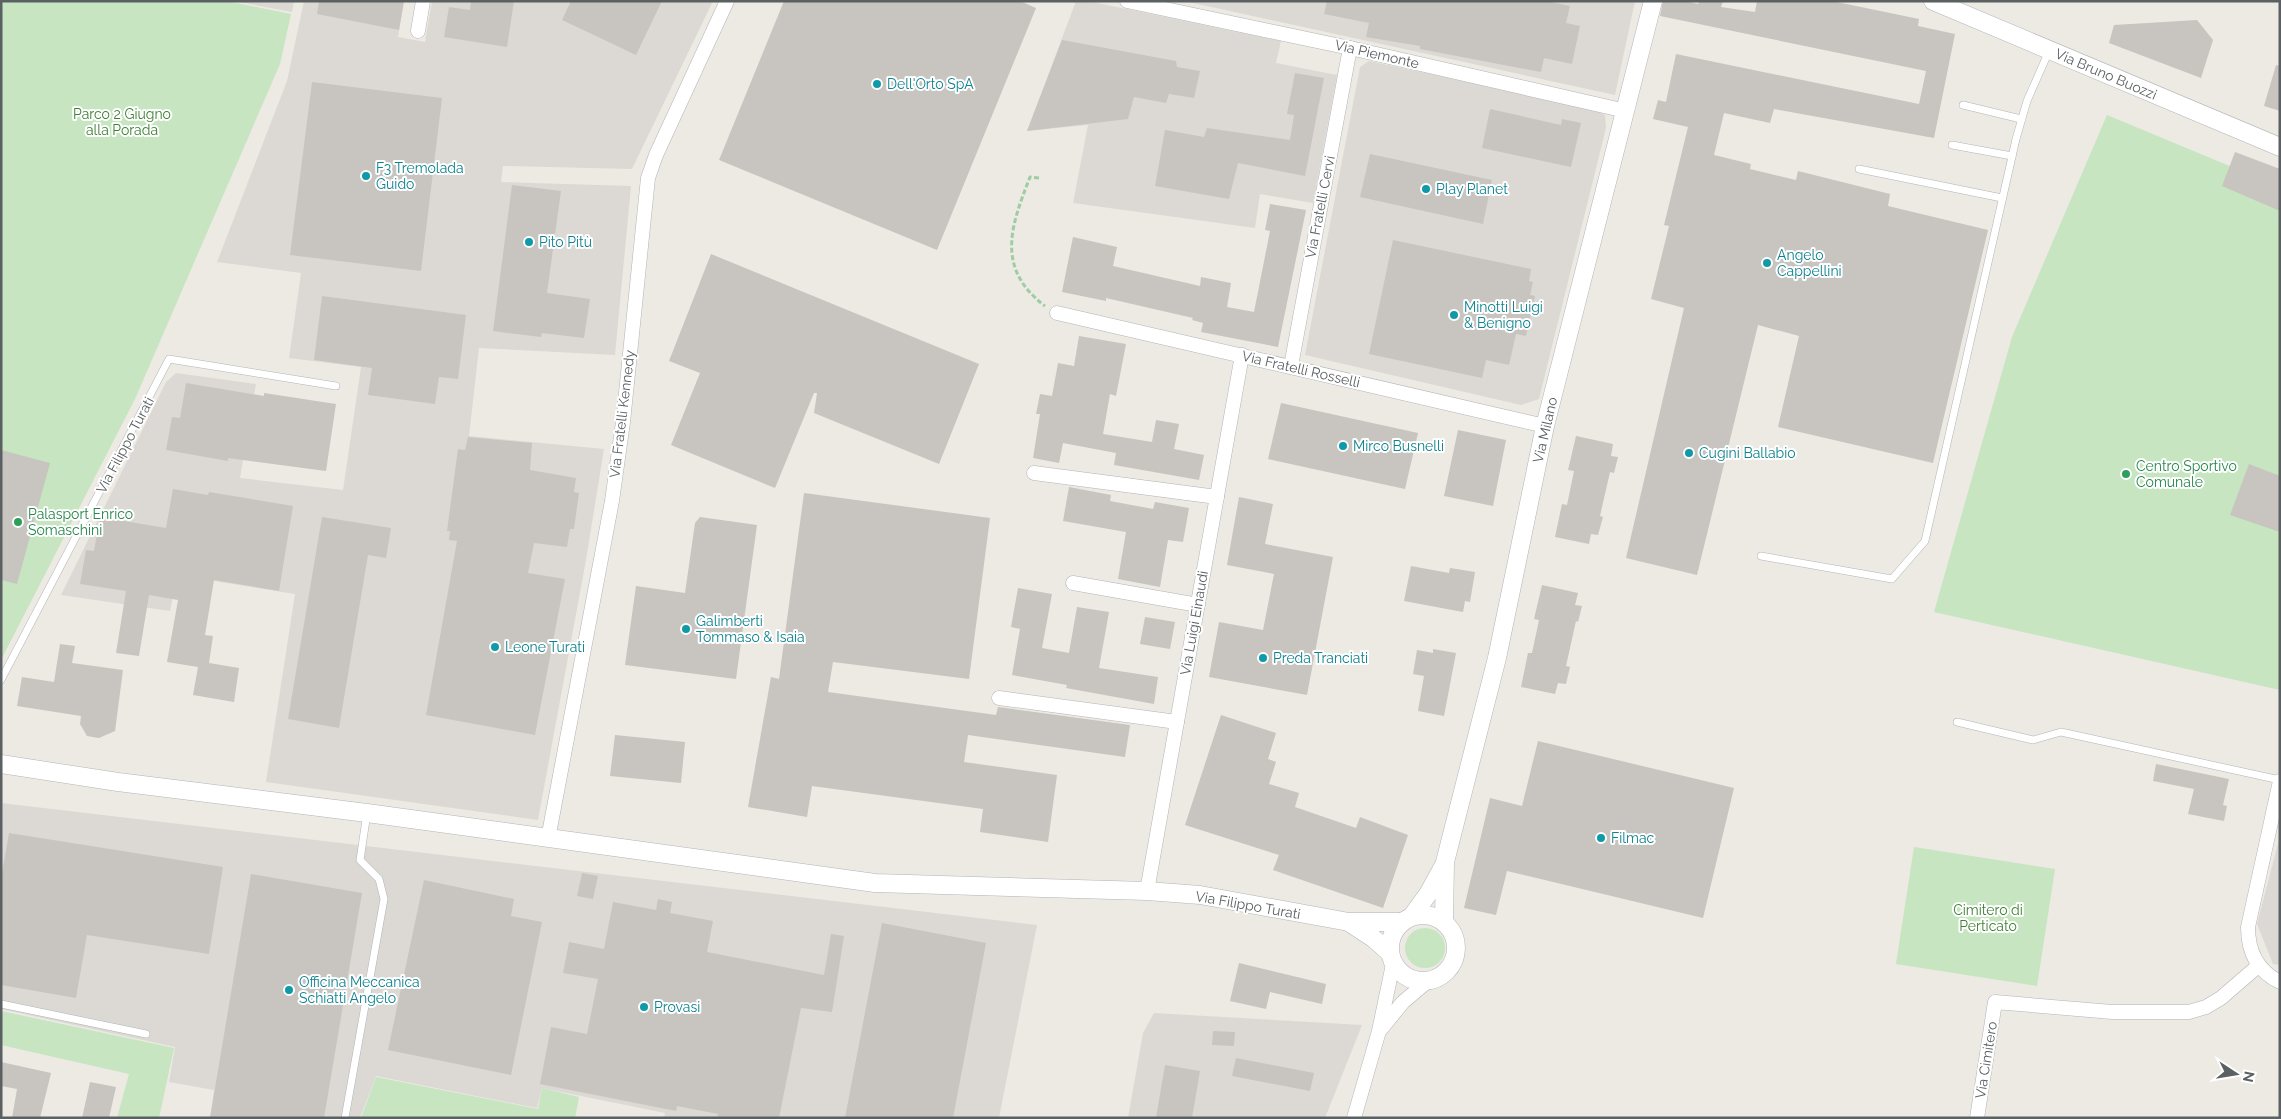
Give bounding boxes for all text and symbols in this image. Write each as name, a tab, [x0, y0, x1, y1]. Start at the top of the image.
street label: Via Piemonte	[1333, 37, 1421, 71]
street label: Via Bruno Buozzi	[2053, 45, 2159, 103]
place label: Dell'Orto SpA	[887, 76, 974, 92]
marker: Dell'Orto SpA	[871, 78, 883, 90]
park label: Parco 2 Giugno alla Porada	[73, 106, 171, 138]
street label: Via Fratelli Cervi	[1302, 154, 1338, 260]
place label: F3 Tremolada Guido	[376, 160, 464, 192]
marker: F3 Tremolada Guido	[360, 170, 372, 182]
place label: Play Planet	[1436, 181, 1508, 197]
marker: Play Planet	[1420, 183, 1432, 195]
place label: Pito Pitù	[539, 234, 592, 250]
marker: Pito Pitù	[523, 236, 535, 248]
place label: Angelo Cappellini	[1777, 247, 1842, 279]
marker: Angelo Cappellini	[1761, 257, 1773, 269]
place label: Minotti Luigi & Benigno	[1464, 299, 1543, 331]
marker: Minotti Luigi & Benigno	[1448, 309, 1460, 321]
street label: Via Fratelli Rosselli	[1240, 348, 1362, 390]
street label: Via Fratelli Kennedy	[606, 349, 638, 479]
street label: Via Filippo Turati	[93, 394, 157, 496]
street label: Via Milano	[1530, 396, 1560, 464]
place label: Mirco Busnelli	[1353, 438, 1444, 454]
marker: Mirco Busnelli	[1337, 440, 1349, 452]
place label: Cugini Ballabio	[1699, 445, 1796, 461]
marker: Cugini Ballabio	[1683, 447, 1695, 459]
place label: Centro Sportivo Comunale	[2136, 458, 2237, 490]
marker: Centro Sportivo Comunale	[2120, 468, 2132, 480]
place label: Palasport Enrico Somaschini	[28, 506, 133, 538]
marker: Palasport Enrico Somaschini	[12, 516, 24, 528]
street label: Via Luigi Einaudi	[1177, 569, 1211, 677]
place label: Galimberti Tommaso & Isaia	[696, 613, 805, 645]
marker: Galimberti Tommaso & Isaia	[680, 623, 692, 635]
place label: Leone Turati	[505, 639, 585, 655]
marker: Leone Turati	[489, 641, 501, 653]
place label: Preda Tranciati	[1273, 650, 1368, 666]
marker: Preda Tranciati	[1257, 652, 1269, 664]
place label: Filmac	[1611, 830, 1655, 846]
marker: Filmac	[1595, 832, 1607, 844]
street label: Via Filippo Turati	[1194, 888, 1302, 922]
park label: Cimitero di Perticato	[1953, 902, 2023, 934]
place label: Officina Meccanica Schiatti Angelo	[299, 974, 420, 1006]
marker: Officina Meccanica Schiatti Angelo	[283, 984, 295, 996]
place label: Provasi	[654, 999, 700, 1015]
marker: Provasi	[638, 1001, 650, 1013]
street label: Via Cimitero	[1972, 1020, 2000, 1100]
north arrow	[2211, 1049, 2261, 1099]
text: N	[2240, 1070, 2258, 1084]

